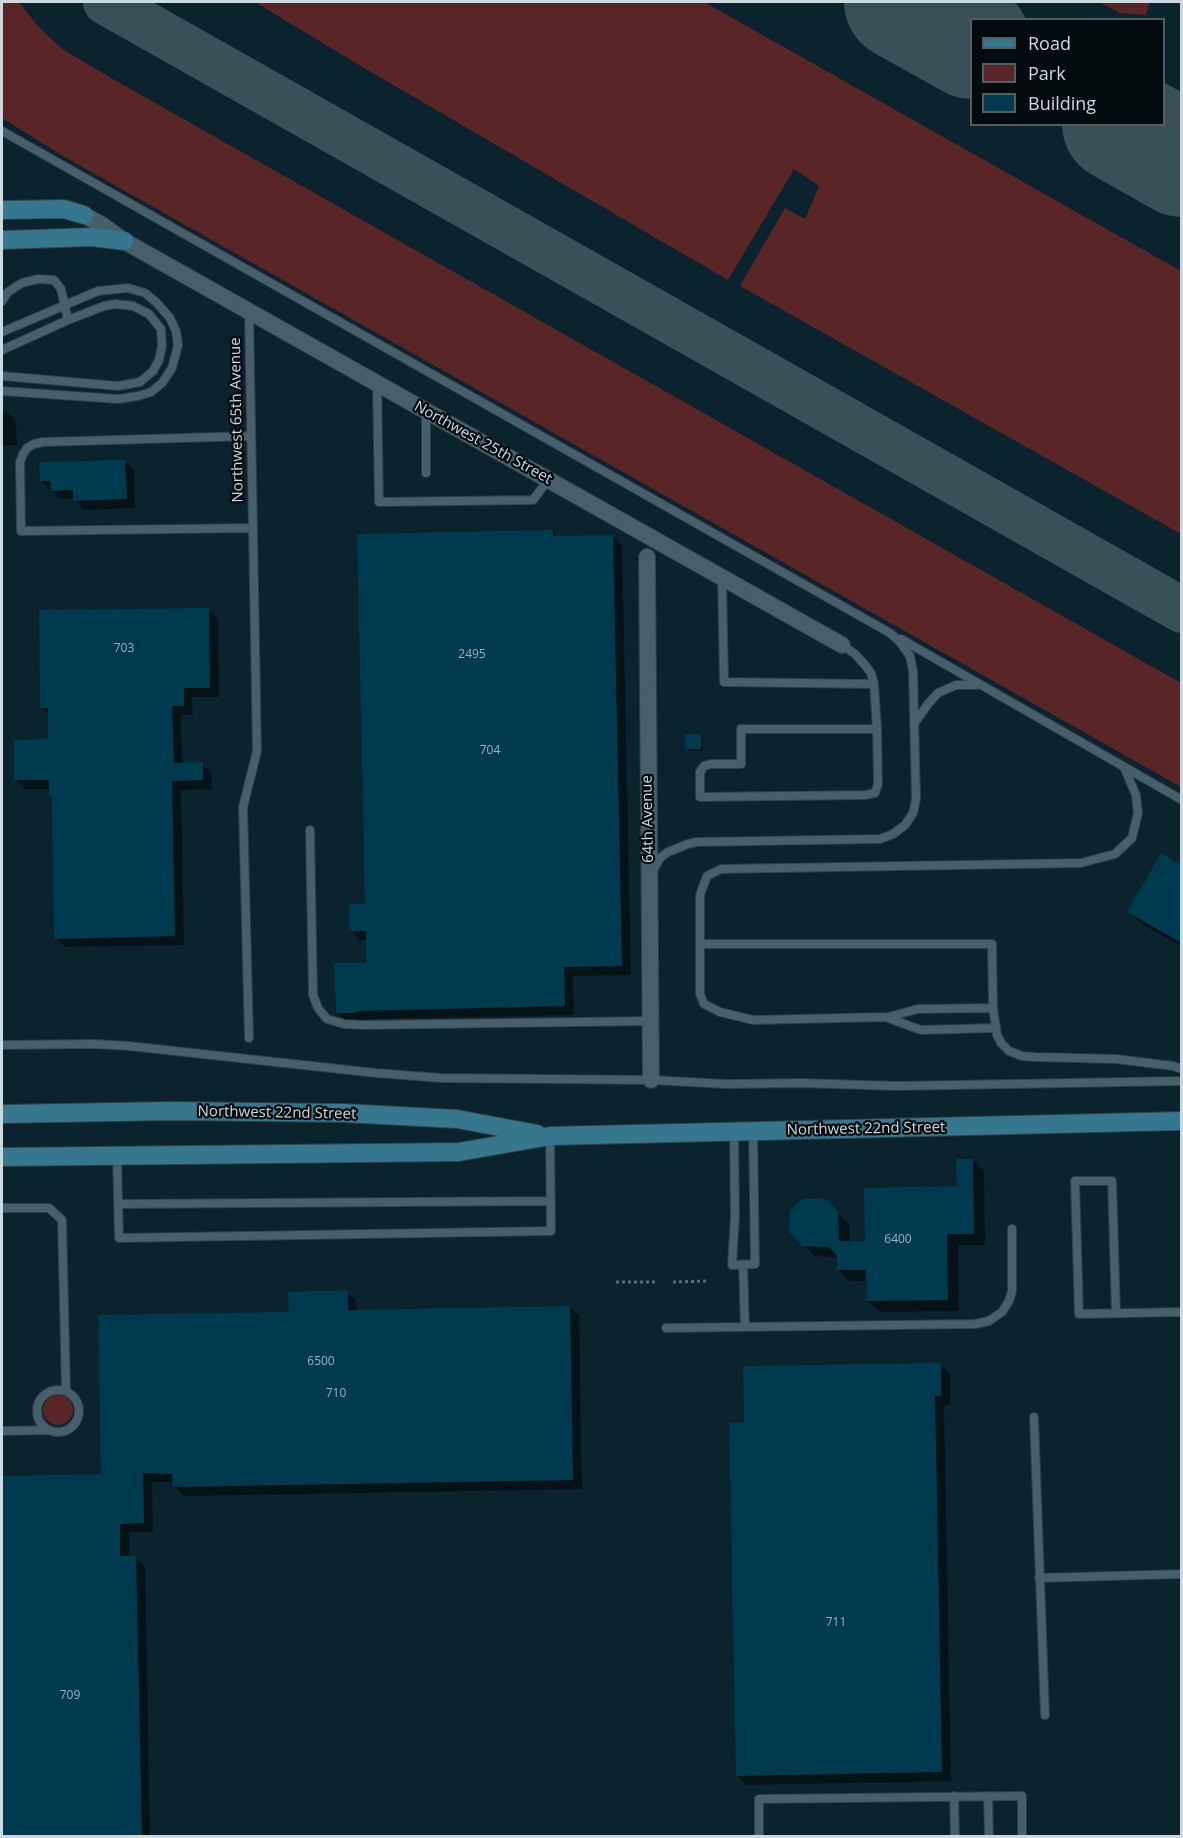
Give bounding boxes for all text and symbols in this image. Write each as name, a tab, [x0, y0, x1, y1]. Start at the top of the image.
legend	[970, 18, 1165, 126]
text: Road	[1028, 31, 1071, 55]
text: Park	[1028, 61, 1066, 85]
text: Building	[1028, 91, 1096, 115]
street label: Northwest 65th Avenue	[227, 337, 247, 503]
street label: Northwest 25th Street	[411, 398, 555, 488]
house number: 703	[114, 642, 134, 656]
house number: 2495	[458, 648, 486, 662]
house number: 704	[480, 744, 500, 758]
street label: 64th Avenue	[638, 775, 658, 863]
street label: Northwest 22nd Street	[197, 1103, 357, 1123]
street label: Northwest 22nd Street	[786, 1119, 946, 1139]
house number: 6400	[884, 1233, 912, 1247]
house number: 6500	[307, 1355, 335, 1369]
house number: 710	[326, 1387, 346, 1401]
house number: 711	[826, 1616, 846, 1630]
house number: 709	[60, 1689, 80, 1703]

